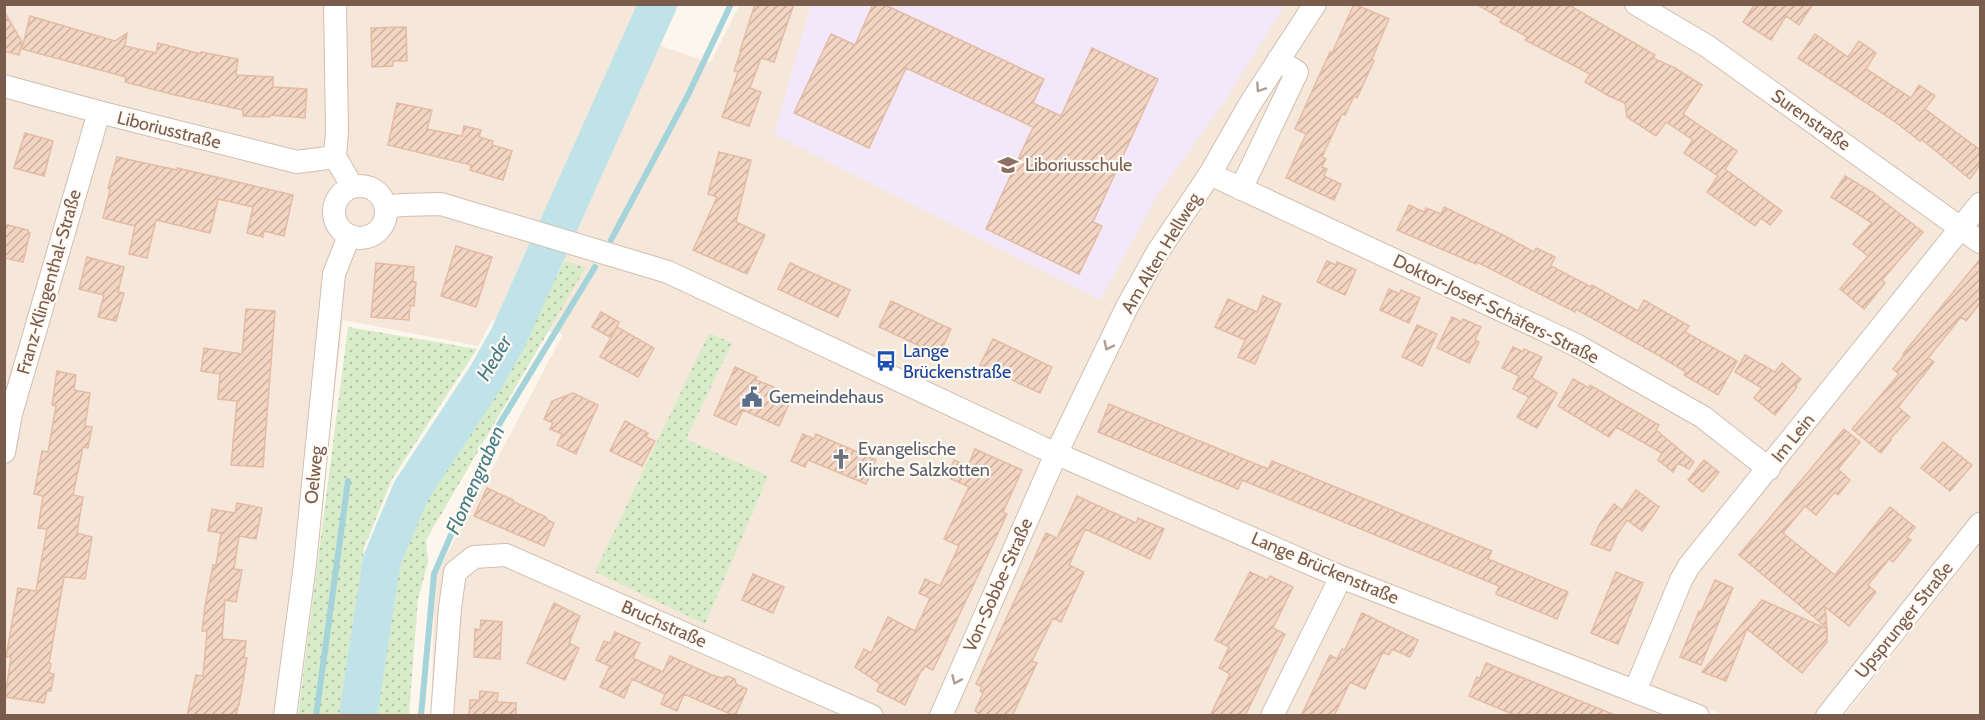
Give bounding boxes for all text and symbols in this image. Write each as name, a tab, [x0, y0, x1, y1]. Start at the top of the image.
one-way arrow	[1256, 82, 1267, 93]
street label: Surenstraße	[1767, 85, 1855, 155]
street label: Liboriusstraße	[115, 106, 223, 154]
school or university icon: Liboriusschule	[996, 153, 1020, 177]
place label: Liboriusschule	[1025, 154, 1132, 176]
street label: Franz-Klingenthal-Straße	[12, 187, 86, 377]
street label: Am Alten Hellweg	[1116, 188, 1206, 317]
street label: Doktor-Josef-Schäfers-Straße	[1390, 250, 1602, 368]
water label: Heder	[471, 330, 517, 385]
place label: Lange Brückenstraße	[903, 340, 1011, 383]
one-way arrow	[1103, 340, 1115, 351]
bus stop icon: Lange Brückenstraße	[874, 349, 898, 373]
public building icon: Gemeindehaus	[740, 385, 764, 409]
place label: Gemeindehaus	[769, 386, 884, 408]
street label: Im Lein	[1767, 409, 1819, 467]
water label: Flomengraben	[440, 422, 510, 538]
place label: Evangelische Kirche Salzkotten	[858, 438, 990, 481]
street label: Oelweg	[300, 444, 328, 505]
church icon: Evangelische Kirche Salzkotten	[829, 447, 853, 471]
street label: Von-Sobbe-Straße	[959, 515, 1037, 655]
street label: Lange Brückenstraße	[1248, 527, 1402, 609]
street label: Upsprunger Straße	[1850, 557, 1958, 683]
street label: Bruchstraße	[618, 595, 710, 653]
one-way arrow	[952, 674, 964, 685]

